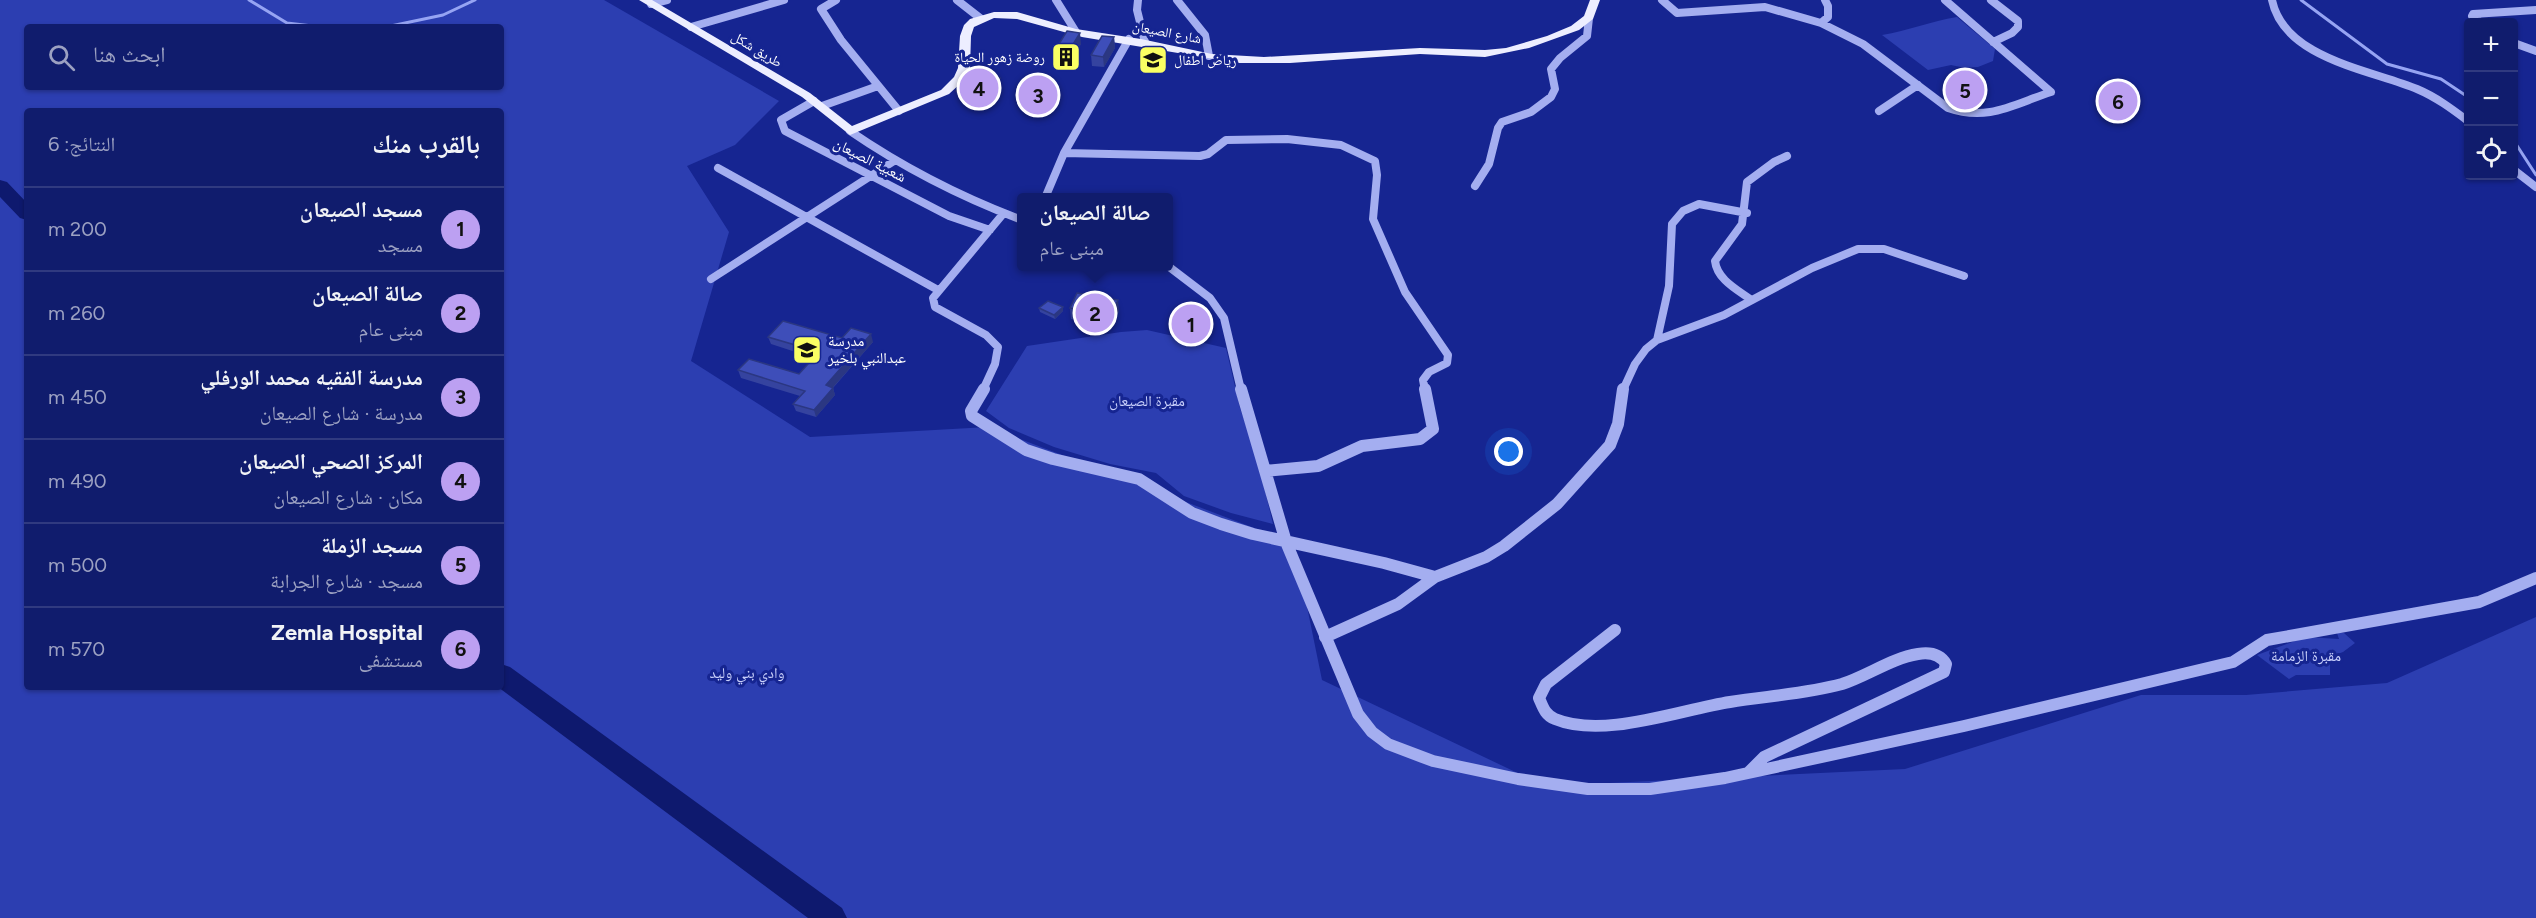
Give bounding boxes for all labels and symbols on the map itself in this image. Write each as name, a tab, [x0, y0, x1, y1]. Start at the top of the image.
street label: شارع الصيعان	[1131, 17, 1203, 48]
street label: طريق شكل	[728, 28, 785, 72]
building icon: روضة زهور الحياة	[1050, 41, 1082, 73]
school or university icon: رياض اطفال	[1137, 44, 1169, 76]
place label: روضة زهور الحياة	[954, 49, 1045, 66]
place label: رياض اطفال	[1174, 52, 1236, 69]
pin: 4	[960, 66, 998, 110]
pin: 5	[1946, 68, 1984, 112]
pin: 3	[1018, 72, 1058, 118]
pin: 6	[2098, 78, 2138, 124]
street label: شعبية الصيعان	[830, 134, 909, 187]
pin: 2	[1076, 290, 1114, 336]
pin: 1	[1172, 302, 1210, 346]
place label: مدرسة عبدالنبي بلخير	[827, 332, 906, 370]
school or university icon: مدرسة عبدالنبي بلخير	[791, 334, 823, 366]
park label: مقبرة الصيعان	[1109, 392, 1185, 411]
your location	[1494, 437, 1523, 466]
park label: مقبرة الزمامة	[2271, 647, 2341, 665]
park label: وادي بني وليد	[709, 664, 785, 685]

